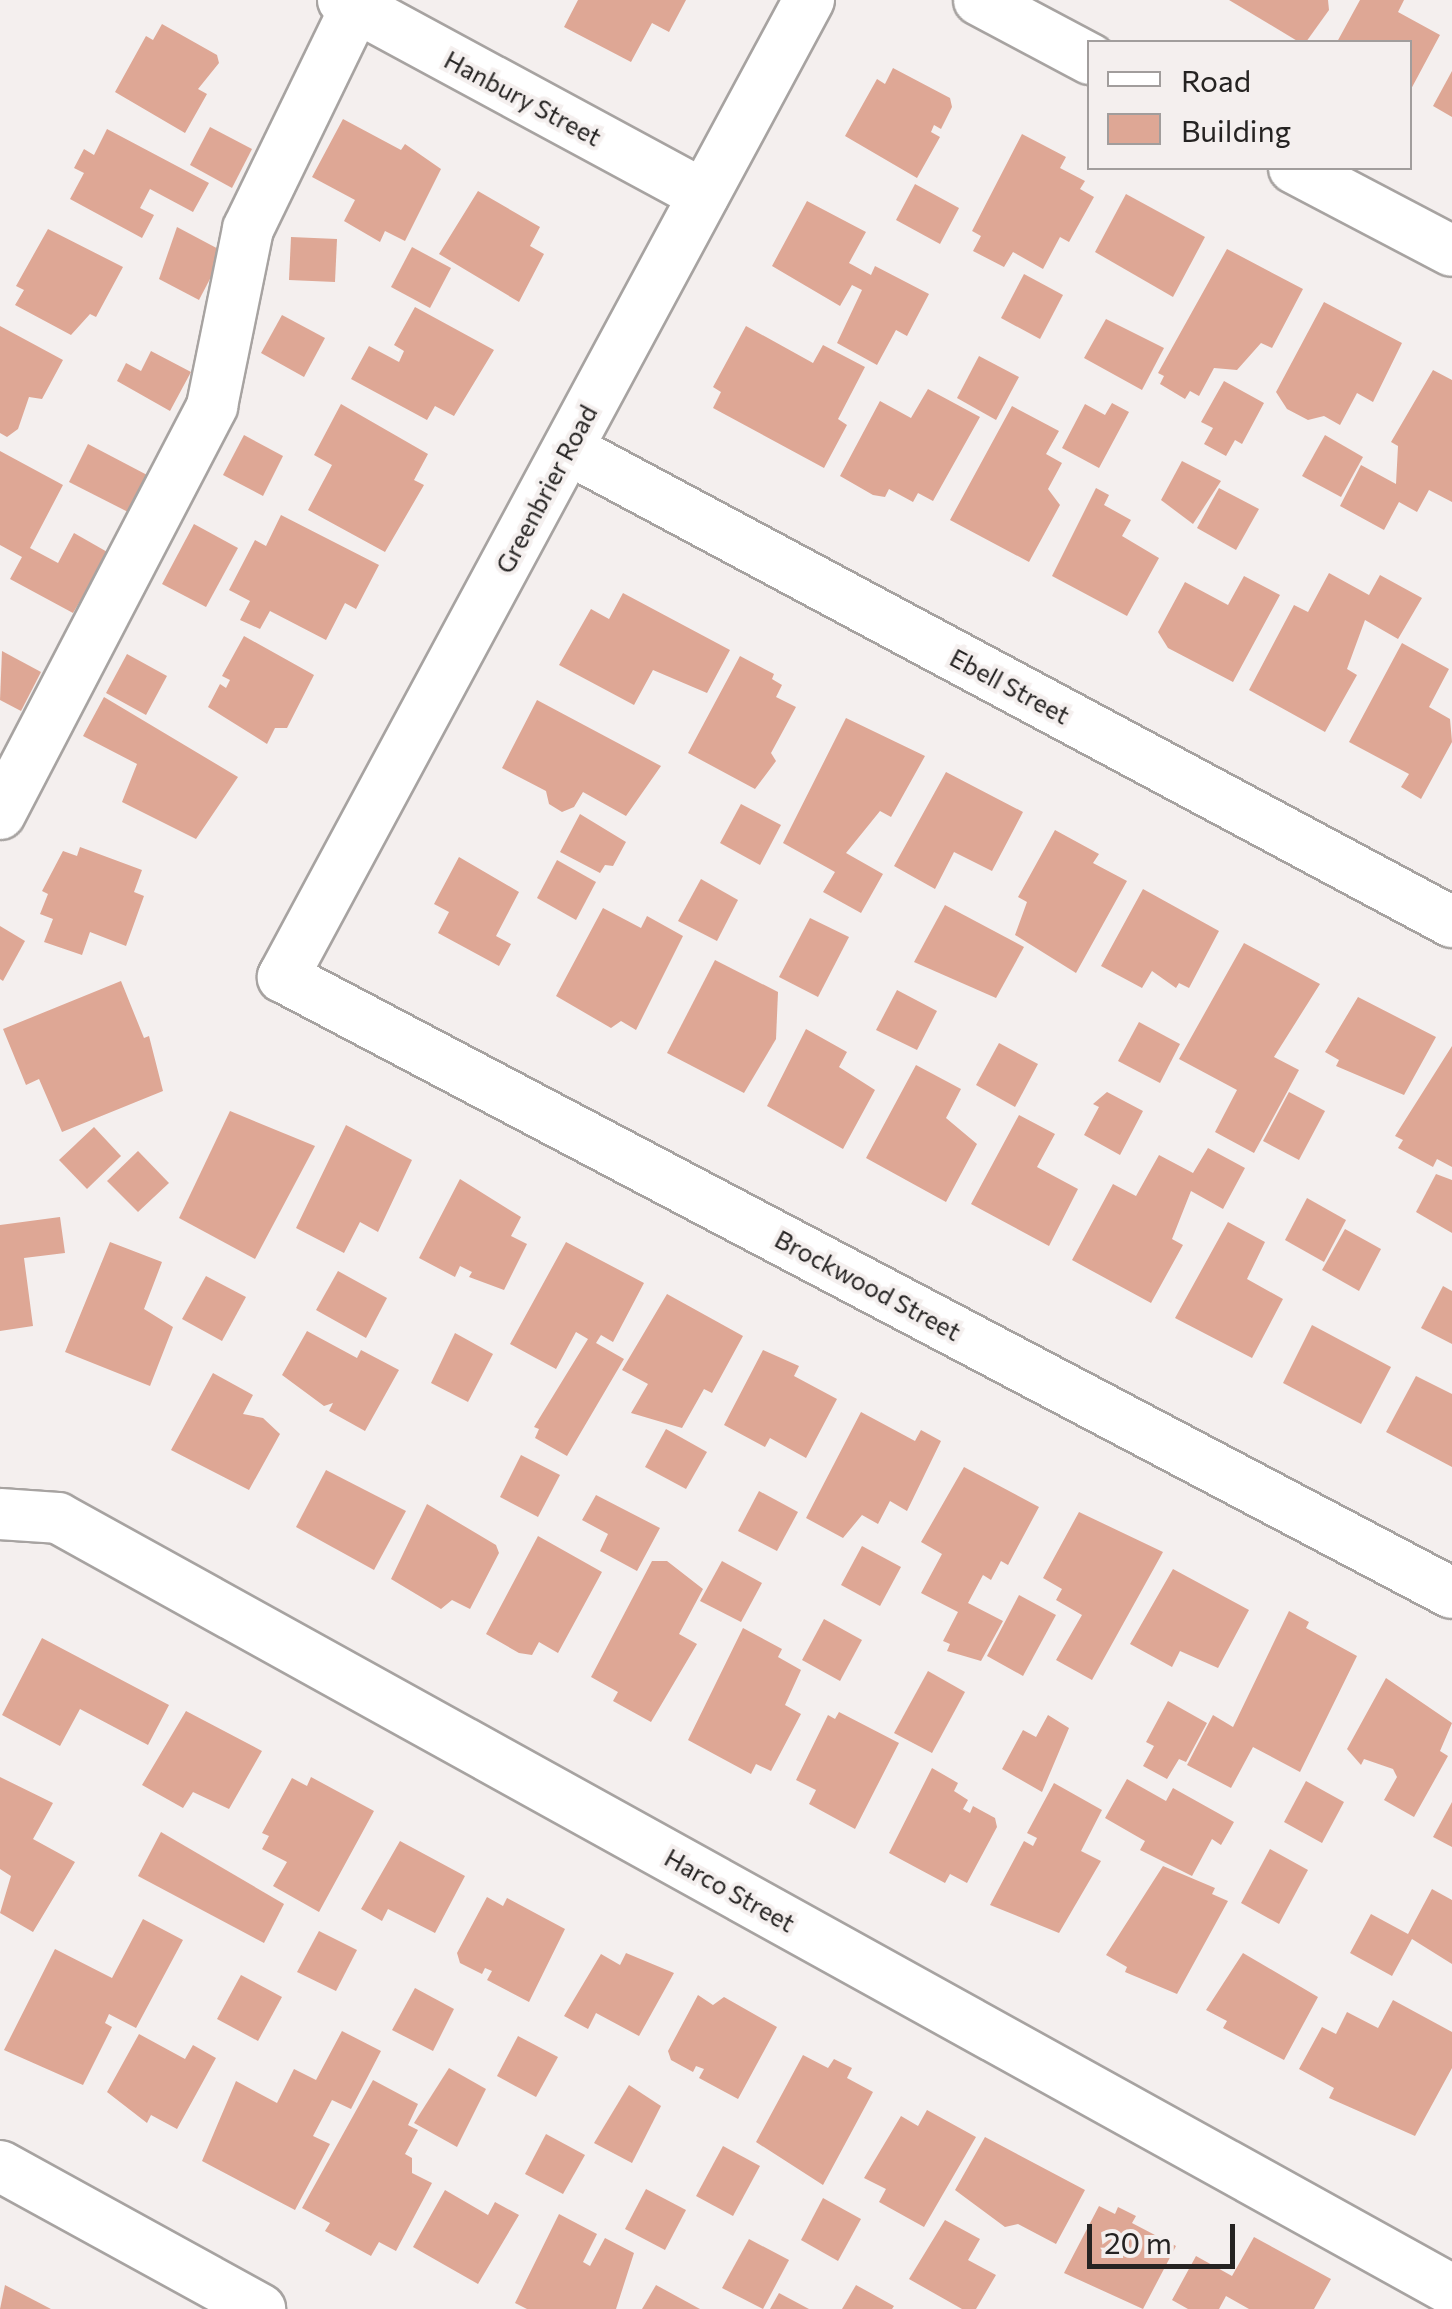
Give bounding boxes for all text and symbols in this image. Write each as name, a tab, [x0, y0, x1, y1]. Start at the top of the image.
legend	[1087, 40, 1412, 170]
street label: Hanbury Street	[439, 44, 607, 152]
text: Road	[1181, 61, 1251, 98]
text: Building	[1181, 111, 1291, 148]
street label: Greenbrier Road	[489, 400, 603, 578]
street label: Ebell Street	[945, 642, 1075, 730]
street label: Brockwood Street	[770, 1223, 966, 1347]
street label: Harco Street	[660, 1842, 800, 1938]
scale bar	[1092, 2204, 1240, 2266]
text: 20 m	[1104, 2223, 1172, 2260]

